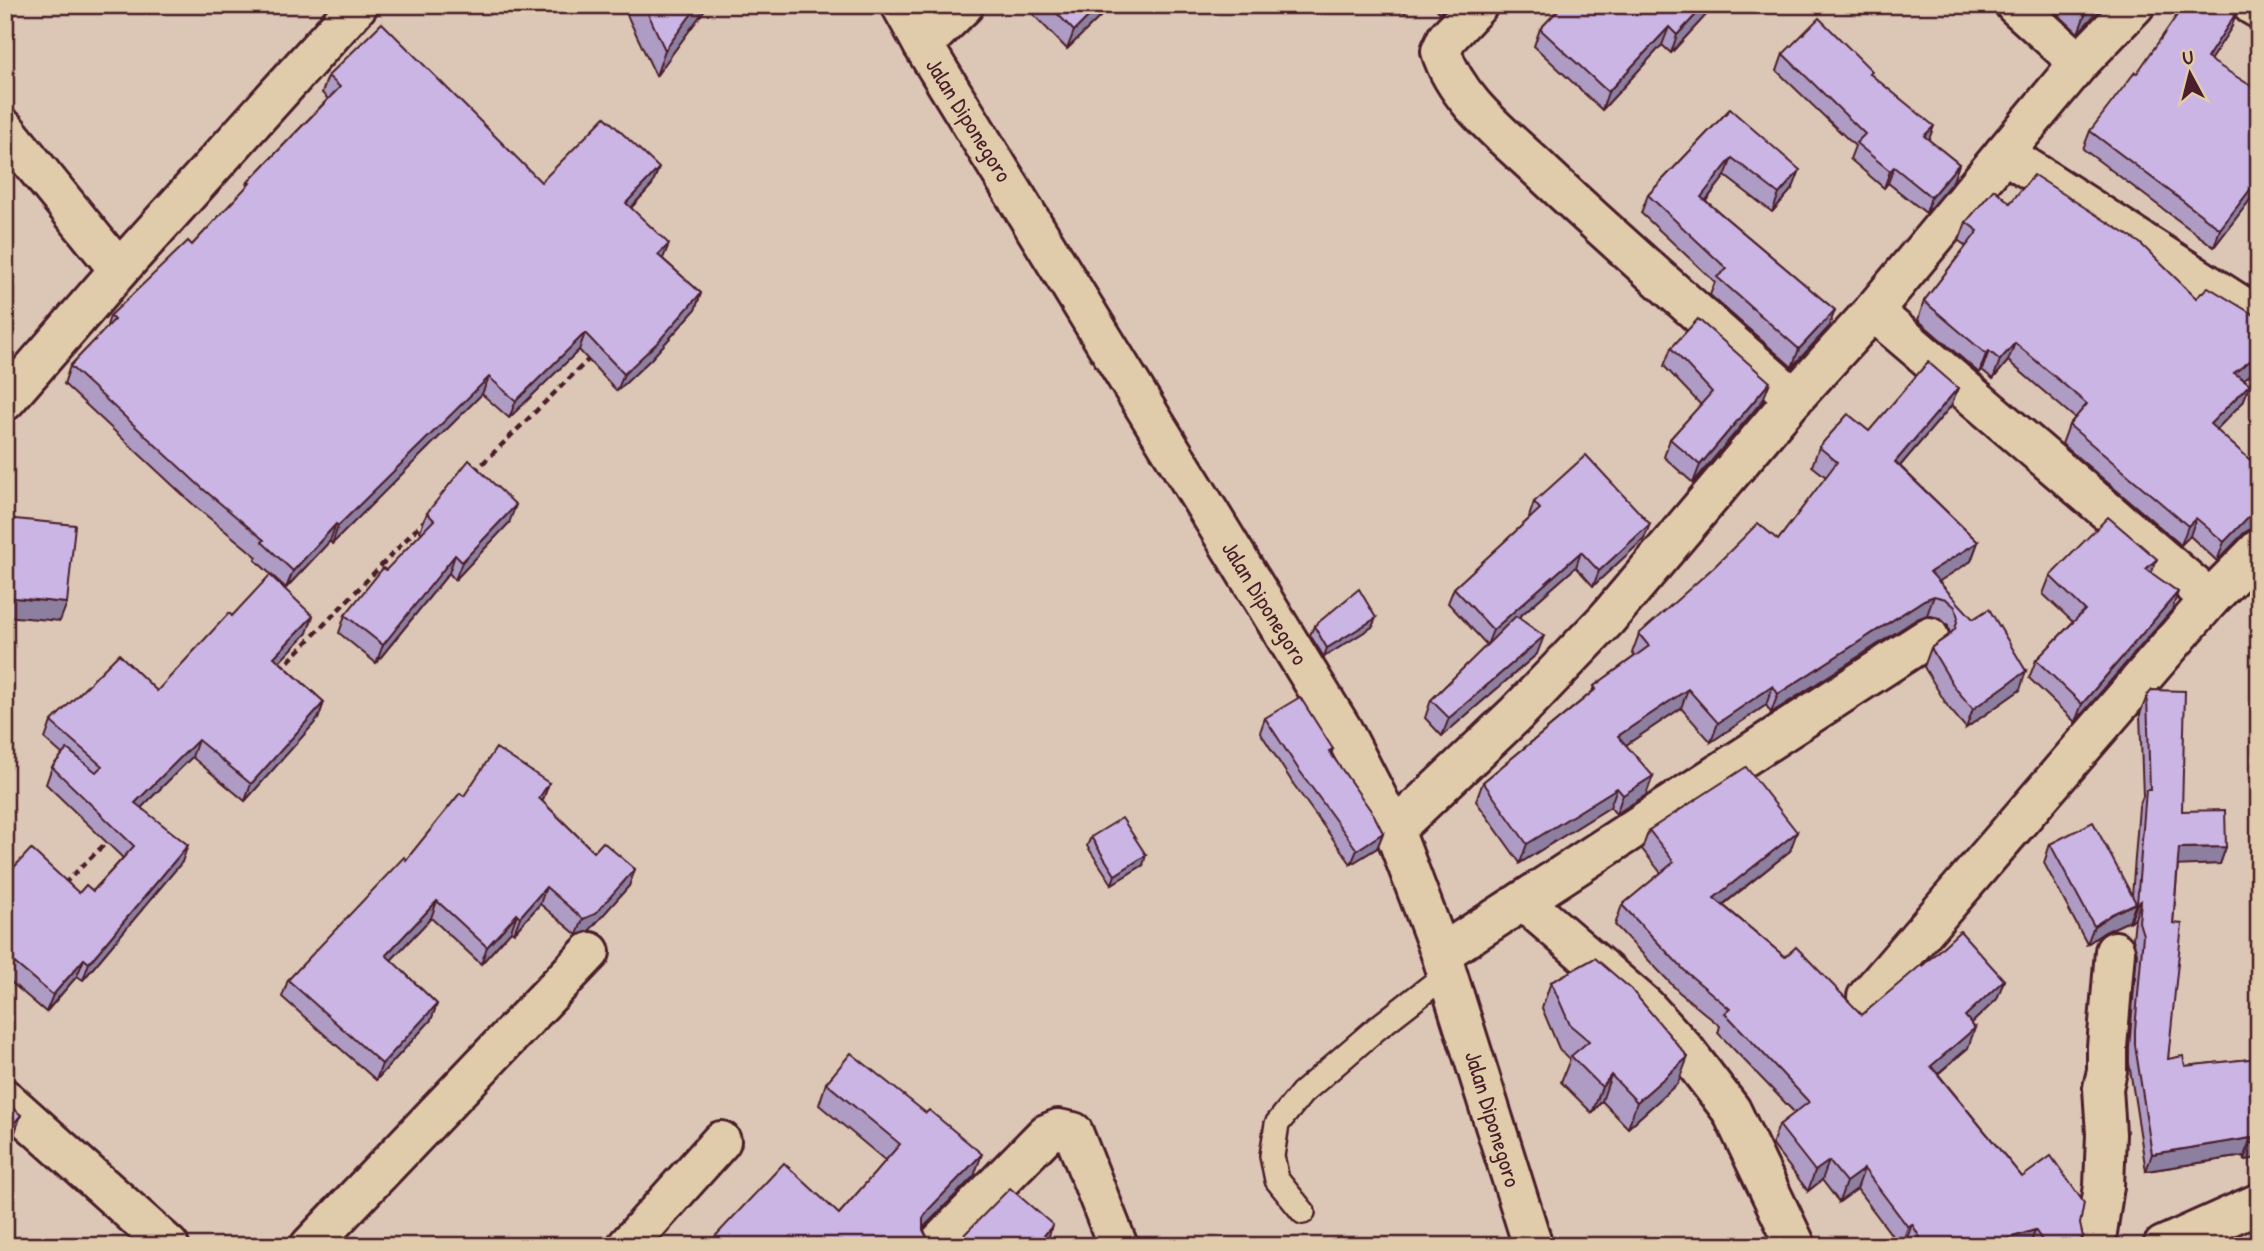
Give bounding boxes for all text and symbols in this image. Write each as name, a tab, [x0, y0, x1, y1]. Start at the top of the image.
north arrow	[2156, 38, 2226, 108]
text: U	[2181, 44, 2195, 71]
street label: Jalan Diponegoro	[919, 52, 1020, 188]
street label: Jalan Diponegoro	[1215, 535, 1316, 671]
street label: Jalan Diponegoro	[1458, 1047, 1529, 1191]

